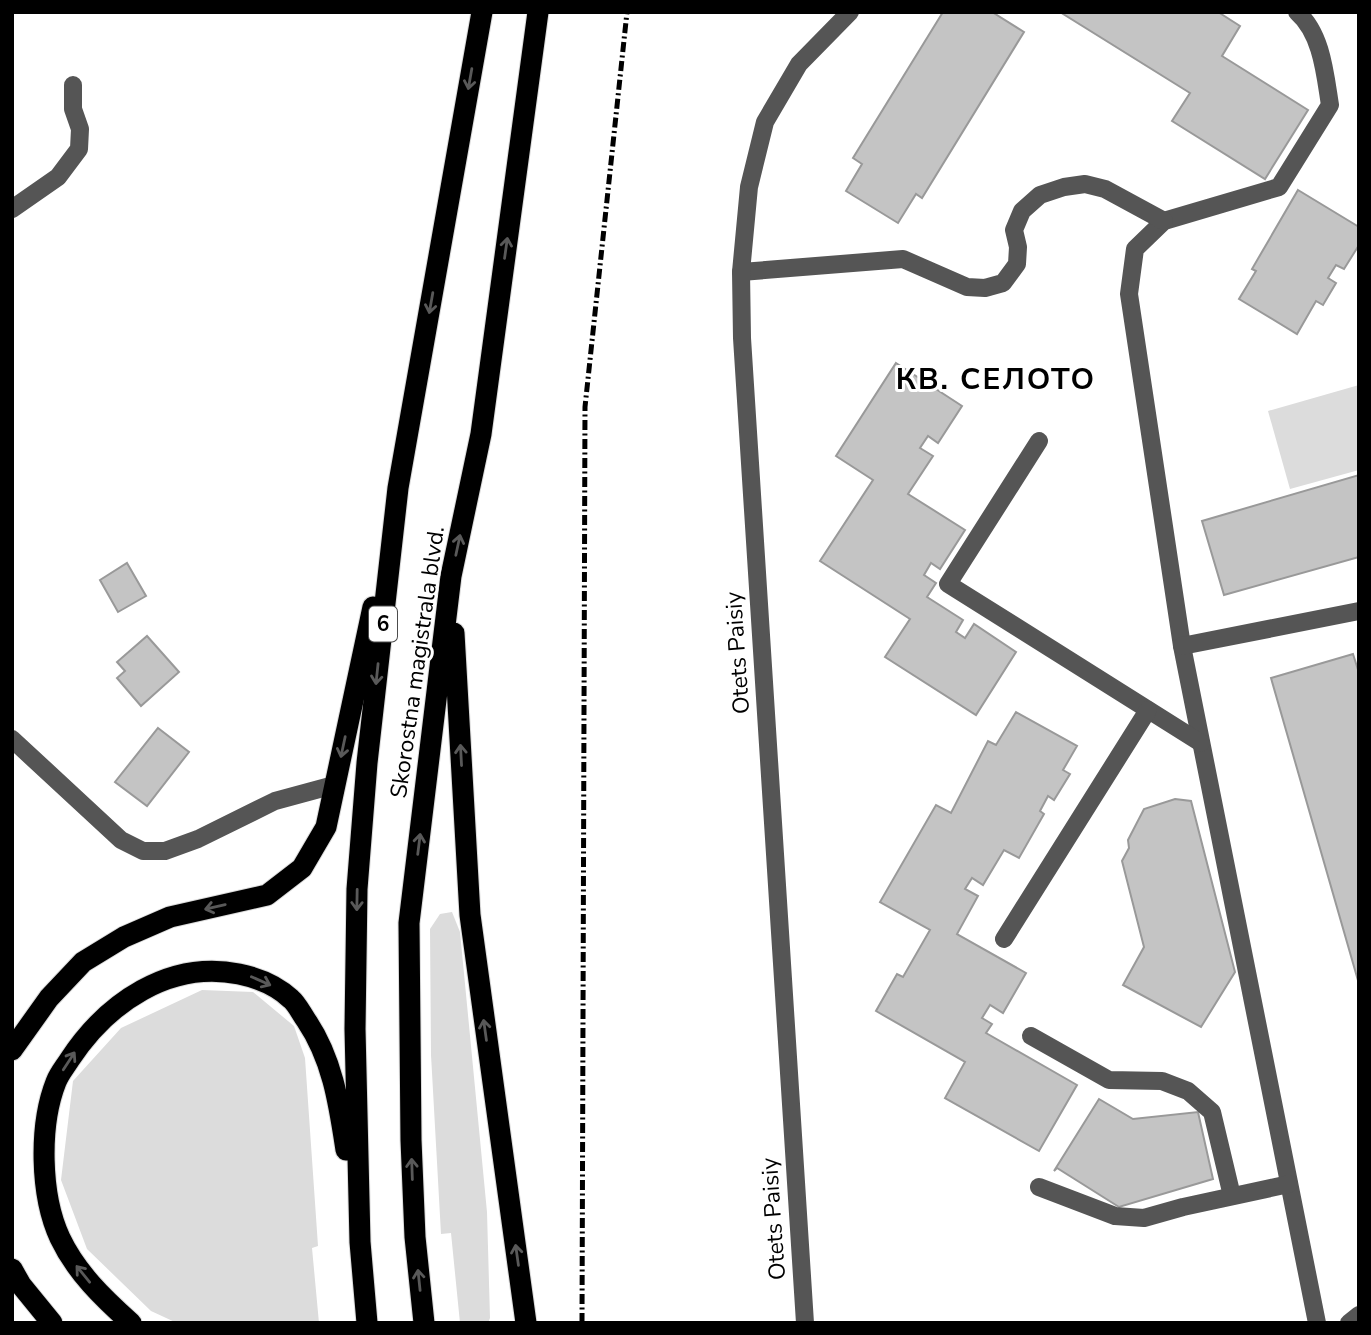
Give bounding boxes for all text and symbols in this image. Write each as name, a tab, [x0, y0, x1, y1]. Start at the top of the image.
one-way arrow	[463, 68, 476, 90]
one-way arrow	[499, 237, 512, 260]
one-way arrow	[424, 292, 437, 314]
district label: КВ. СЕЛОТО	[896, 359, 1096, 400]
street label: Skorostna magistrala blvd.	[383, 524, 452, 800]
one-way arrow	[451, 534, 465, 557]
street label: Otets Paisiy	[718, 591, 757, 715]
road number: 6	[369, 606, 397, 642]
one-way arrow	[371, 662, 384, 685]
one-way arrow	[335, 735, 349, 758]
one-way arrow	[454, 744, 467, 766]
one-way arrow	[412, 833, 425, 856]
one-way arrow	[350, 889, 364, 912]
one-way arrow	[204, 902, 226, 915]
one-way arrow	[250, 976, 271, 989]
one-way arrow	[479, 1019, 492, 1042]
one-way arrow	[62, 1052, 76, 1071]
one-way arrow	[406, 1157, 419, 1180]
street label: Otets Paisiy	[754, 1157, 793, 1281]
one-way arrow	[510, 1244, 523, 1267]
one-way arrow	[75, 1266, 91, 1284]
one-way arrow	[413, 1269, 426, 1292]

